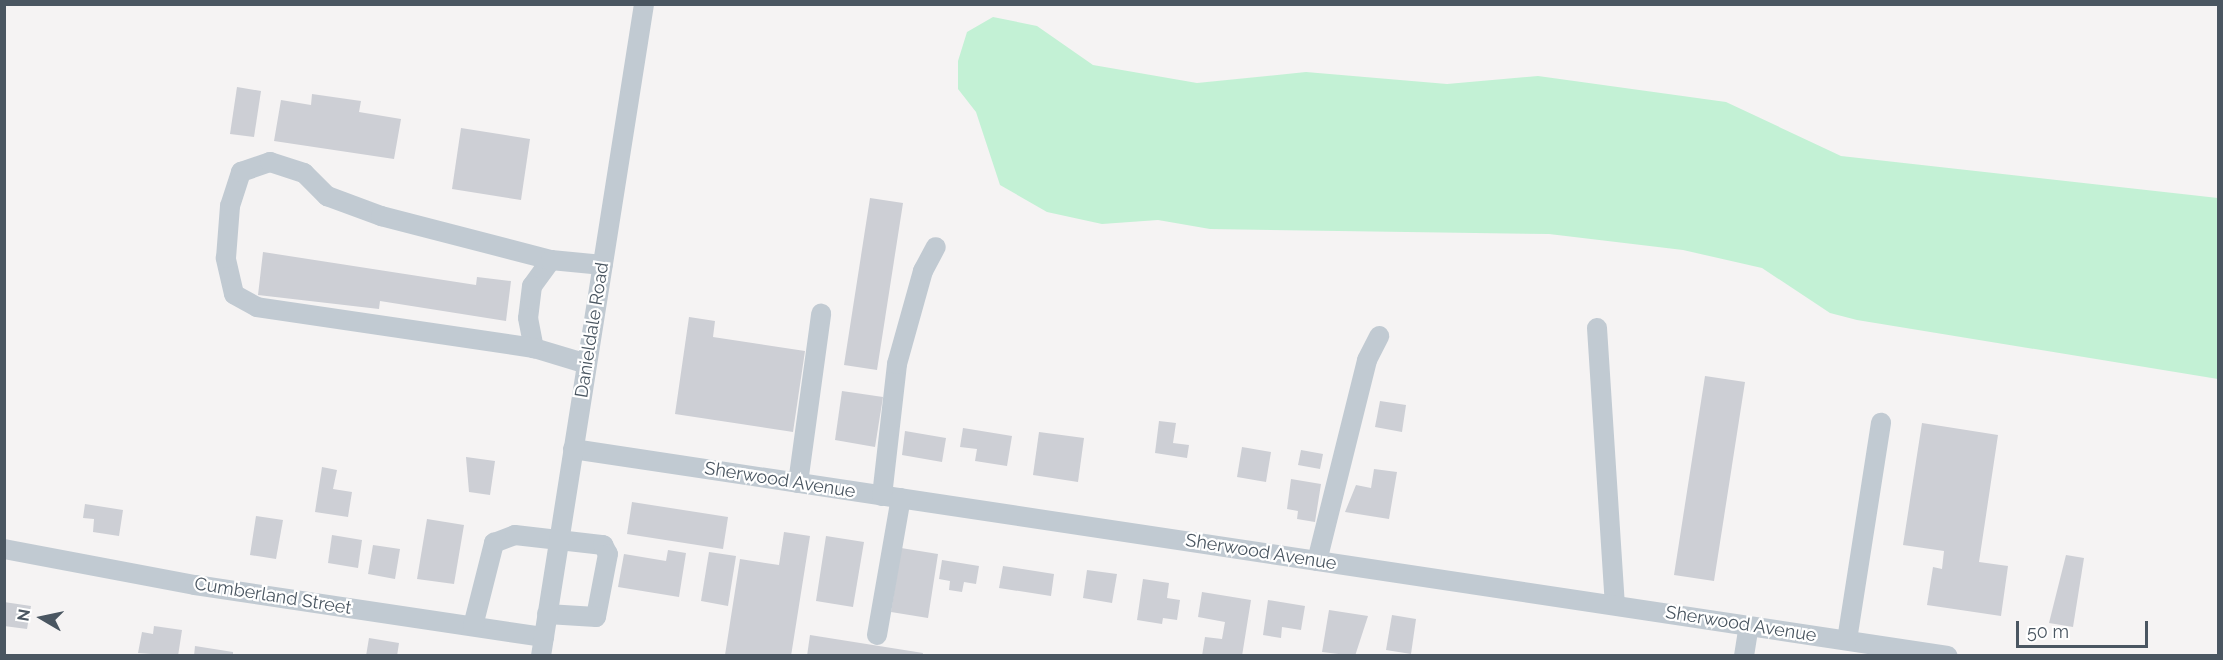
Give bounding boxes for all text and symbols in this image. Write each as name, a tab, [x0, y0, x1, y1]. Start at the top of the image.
street label: Danieldale Road	[571, 261, 613, 399]
street label: Sherwood Avenue	[703, 457, 857, 503]
street label: Sherwood Avenue	[1184, 529, 1338, 575]
street label: Cumberland Street	[193, 573, 353, 619]
north arrow	[12, 588, 72, 648]
street label: Sherwood Avenue	[1664, 601, 1818, 647]
text: N	[13, 608, 34, 623]
scale bar	[2019, 609, 2151, 647]
text: 50 m	[2027, 621, 2069, 642]

